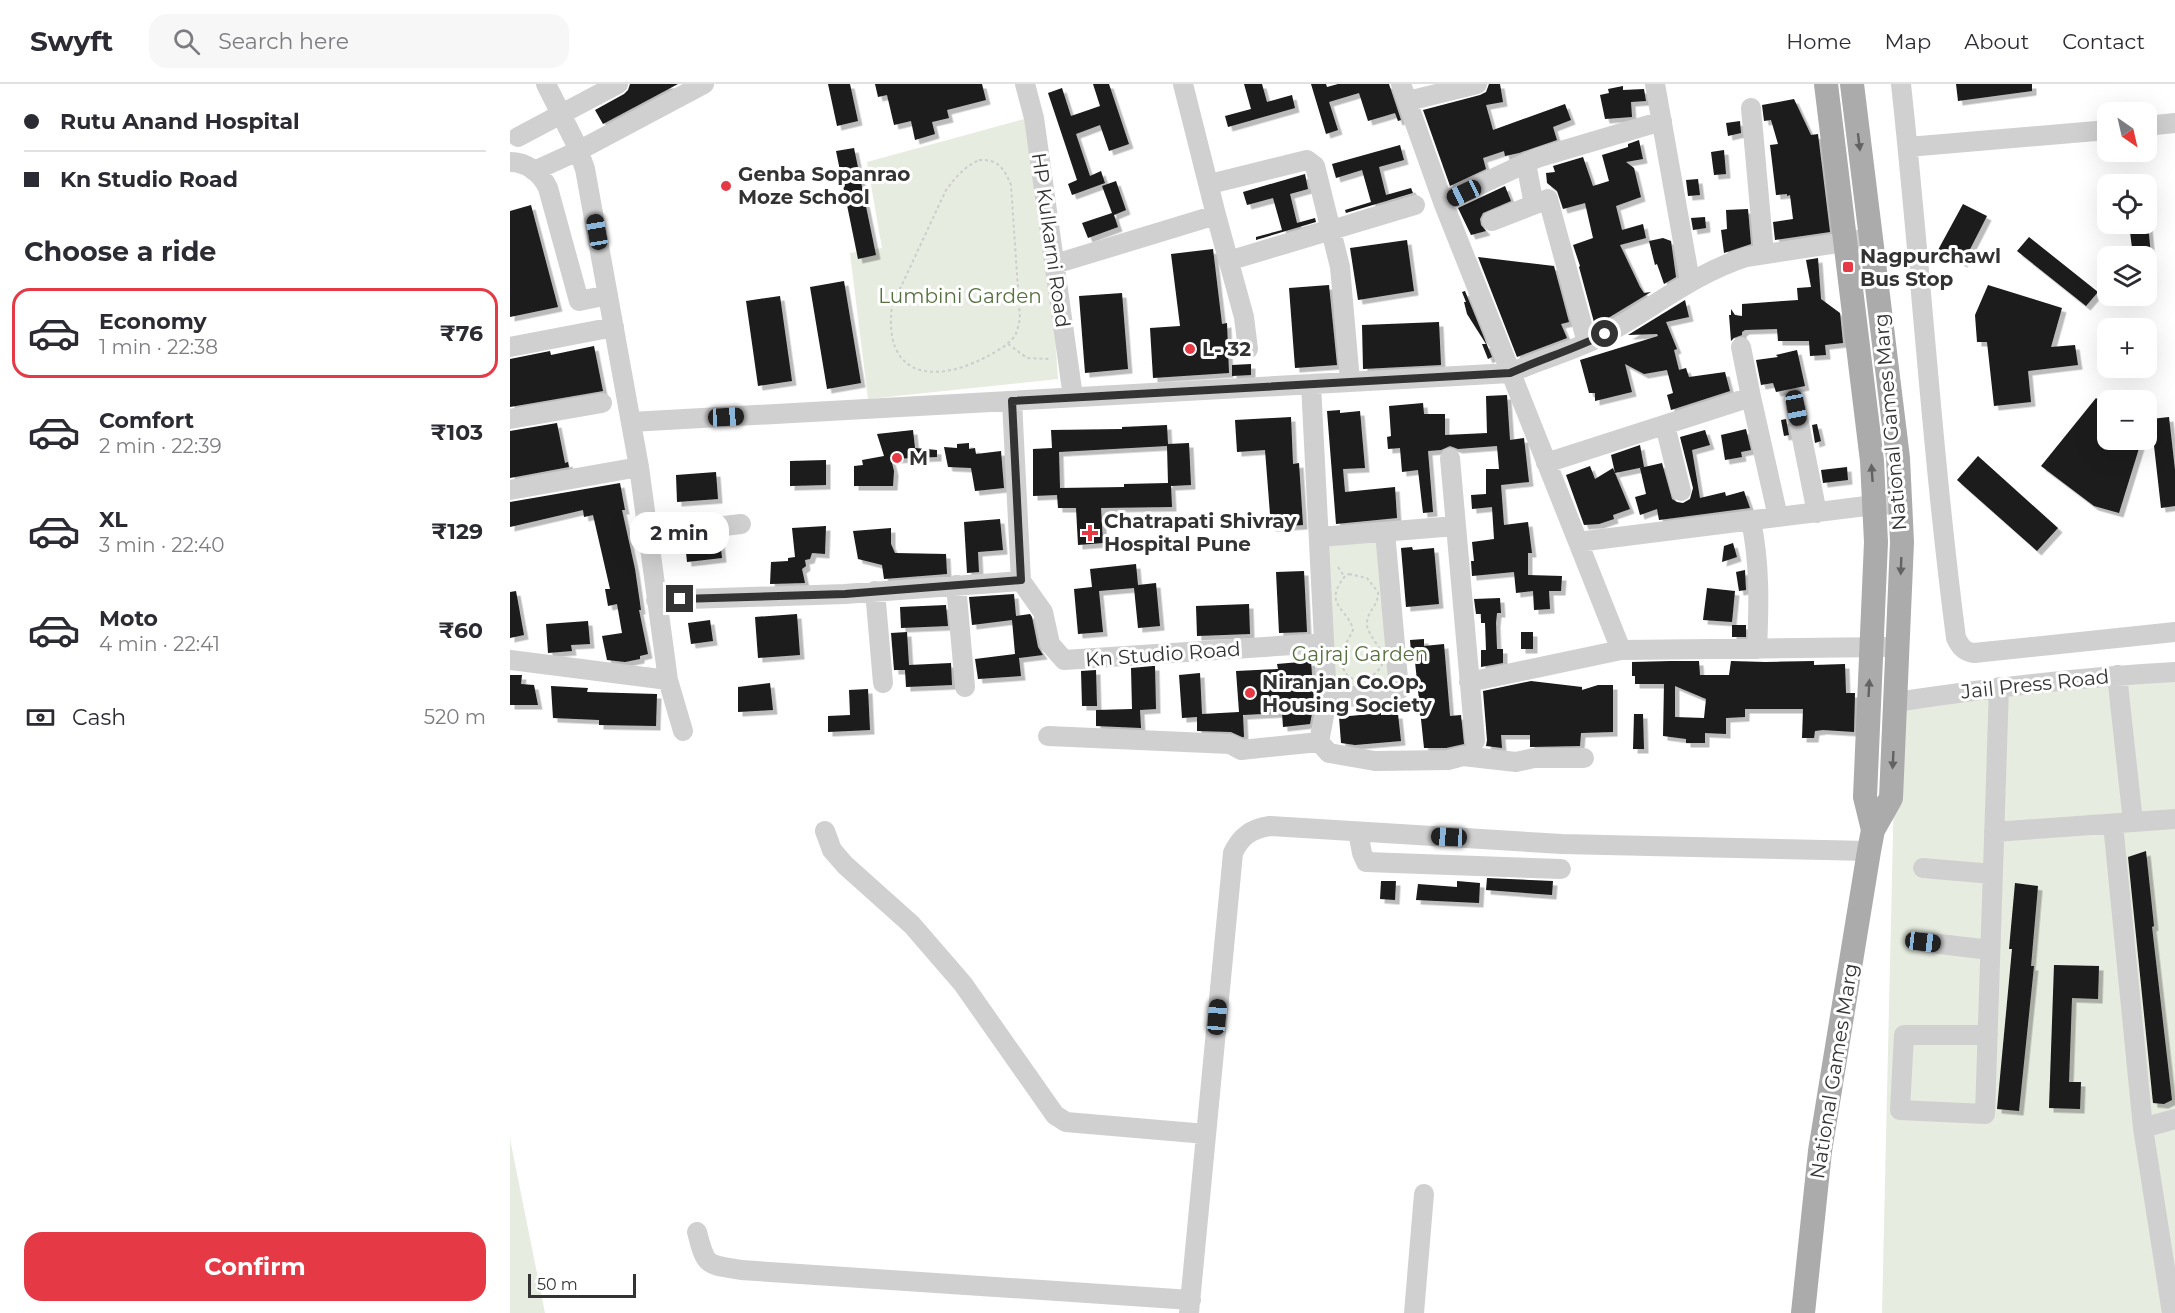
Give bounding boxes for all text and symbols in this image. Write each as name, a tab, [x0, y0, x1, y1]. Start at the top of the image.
search box	[149, 14, 569, 68]
text: Swyft	[30, 24, 113, 58]
icon: search	[170, 25, 203, 58]
text: Search here	[218, 28, 349, 55]
text: Home	[1786, 29, 1851, 54]
text: Map	[1884, 29, 1931, 54]
text: About	[1964, 29, 2029, 54]
text: Contact	[2062, 29, 2145, 54]
north arrow	[2097, 102, 2157, 162]
map controls	[2097, 102, 2157, 450]
text: Rutu Anand Hospital	[60, 108, 300, 135]
one-way arrow	[1854, 133, 1864, 152]
street label: HP Kulkarni Road	[1027, 151, 1075, 329]
place label: Genba Sopanrao Moze School	[738, 162, 910, 209]
text: Kn Studio Road	[60, 166, 238, 193]
button: locate	[2097, 174, 2157, 234]
car	[1444, 177, 1484, 209]
marker: Genba Sopanrao Moze School	[719, 179, 733, 193]
car	[585, 213, 609, 251]
text: Choose a ride	[24, 235, 216, 268]
place label: Nagpurchawl Bus Stop	[1860, 244, 2001, 291]
button: layers	[2097, 246, 2157, 306]
marker: Nagpurchawl Bus Stop	[1841, 260, 1855, 274]
park label: Lumbini Garden	[878, 284, 1042, 308]
icon: car	[27, 306, 81, 360]
text: Economy	[99, 308, 207, 335]
street label: National Games Marg	[1869, 312, 1911, 532]
button: +	[2097, 318, 2157, 378]
text: ₹76	[440, 320, 483, 347]
route start	[1591, 320, 1618, 347]
text: 1 min · 22:38	[99, 335, 218, 359]
place label: L- 32	[1202, 337, 1251, 361]
marker: L- 32	[1183, 342, 1197, 356]
car	[1784, 389, 1808, 427]
button: −	[2097, 390, 2157, 450]
icon: car	[27, 405, 81, 459]
text: Comfort	[99, 407, 194, 434]
car	[708, 407, 744, 427]
text: ₹103	[431, 419, 483, 446]
text: 2 min · 22:39	[99, 434, 222, 458]
place label: M	[909, 446, 928, 470]
marker: M	[890, 451, 904, 465]
one-way arrow	[1868, 463, 1877, 482]
icon: car	[27, 504, 81, 558]
text: XL	[99, 506, 128, 533]
place label: Chatrapati Shivray Hospital Pune	[1104, 509, 1297, 556]
callout: 2 min	[630, 512, 729, 554]
text: ₹129	[431, 518, 483, 545]
text: 2 min	[650, 521, 709, 545]
marker: Chatrapati Shivray Hospital Pune	[1081, 524, 1099, 542]
text: 3 min · 22:40	[99, 533, 225, 557]
one-way arrow	[1896, 556, 1905, 575]
route end	[666, 585, 693, 612]
icon: car	[27, 603, 81, 657]
text: Moto	[99, 605, 158, 632]
text: ₹60	[439, 617, 483, 644]
text: 4 min · 22:41	[99, 632, 220, 656]
street label: Kn Studio Road	[1085, 637, 1241, 671]
park label: Gajraj Garden	[1292, 642, 1428, 666]
street label: Jail Press Road	[1959, 664, 2110, 704]
place label: Niranjan Co.Op. Housing Society	[1262, 670, 1433, 717]
one-way arrow	[1865, 679, 1874, 698]
marker: Niranjan Co.Op. Housing Society	[1243, 686, 1257, 700]
icon: cash	[24, 701, 57, 734]
text: Cash	[72, 704, 126, 731]
text: 520 m	[424, 705, 486, 729]
one-way arrow	[1888, 751, 1897, 770]
car	[1431, 827, 1467, 847]
car	[1904, 931, 1942, 953]
street label: National Games Marg	[1805, 961, 1863, 1181]
car	[1206, 998, 1228, 1036]
button: Confirm	[24, 1232, 486, 1301]
scale bar	[528, 1271, 636, 1298]
text: 50 m	[537, 1275, 578, 1294]

